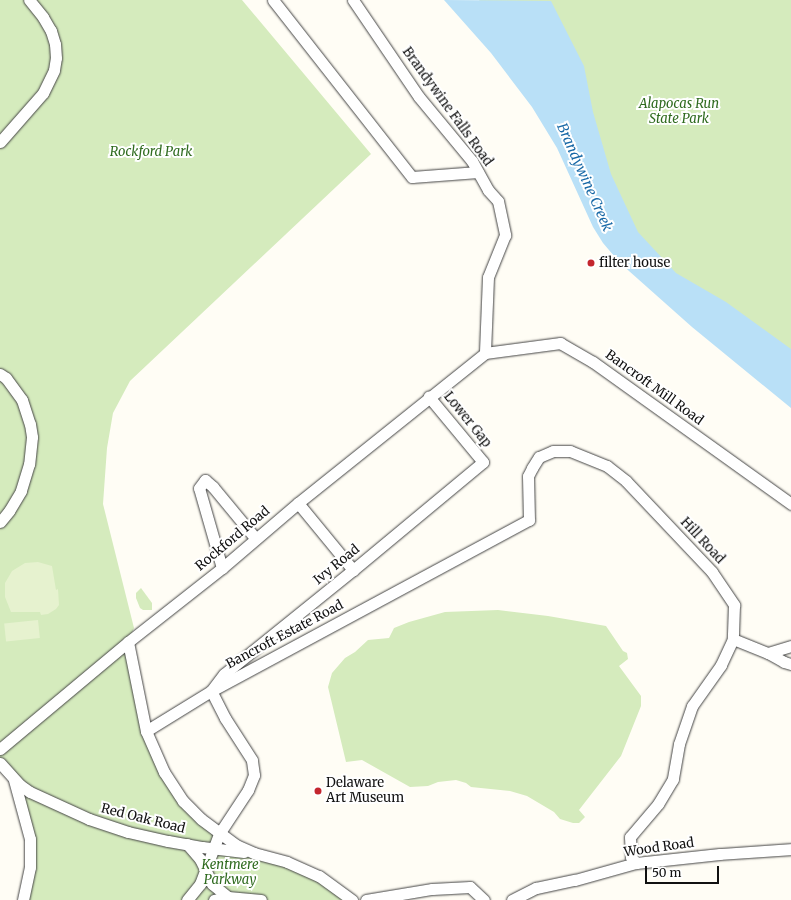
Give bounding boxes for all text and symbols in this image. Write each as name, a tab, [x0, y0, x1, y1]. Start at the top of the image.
street label: Brandywine Falls Road	[399, 45, 495, 169]
park label: Alapocas Run State Park	[639, 97, 719, 128]
water label: Brandywine Creek	[554, 120, 616, 234]
park label: Rockford Park	[110, 144, 192, 160]
place label: filter house	[599, 255, 670, 271]
marker: filter house	[586, 258, 596, 268]
street label: Bancroft Mill Road	[602, 347, 706, 429]
street label: Lower Gap	[440, 389, 494, 451]
street label: Rockford Road	[193, 504, 273, 574]
street label: Hill Road	[677, 515, 727, 567]
street label: Ivy Road	[311, 542, 363, 588]
street label: Bancroft Estate Road	[224, 597, 346, 673]
place label: Delaware Art Museum	[326, 776, 404, 807]
marker: Delaware Art Museum	[313, 786, 323, 796]
street label: Red Oak Road	[99, 801, 187, 837]
street label: Wood Road	[623, 835, 695, 861]
park label: Kentmere Parkway	[201, 858, 259, 889]
scale bar	[647, 858, 721, 884]
text: 50 m	[652, 865, 681, 880]

